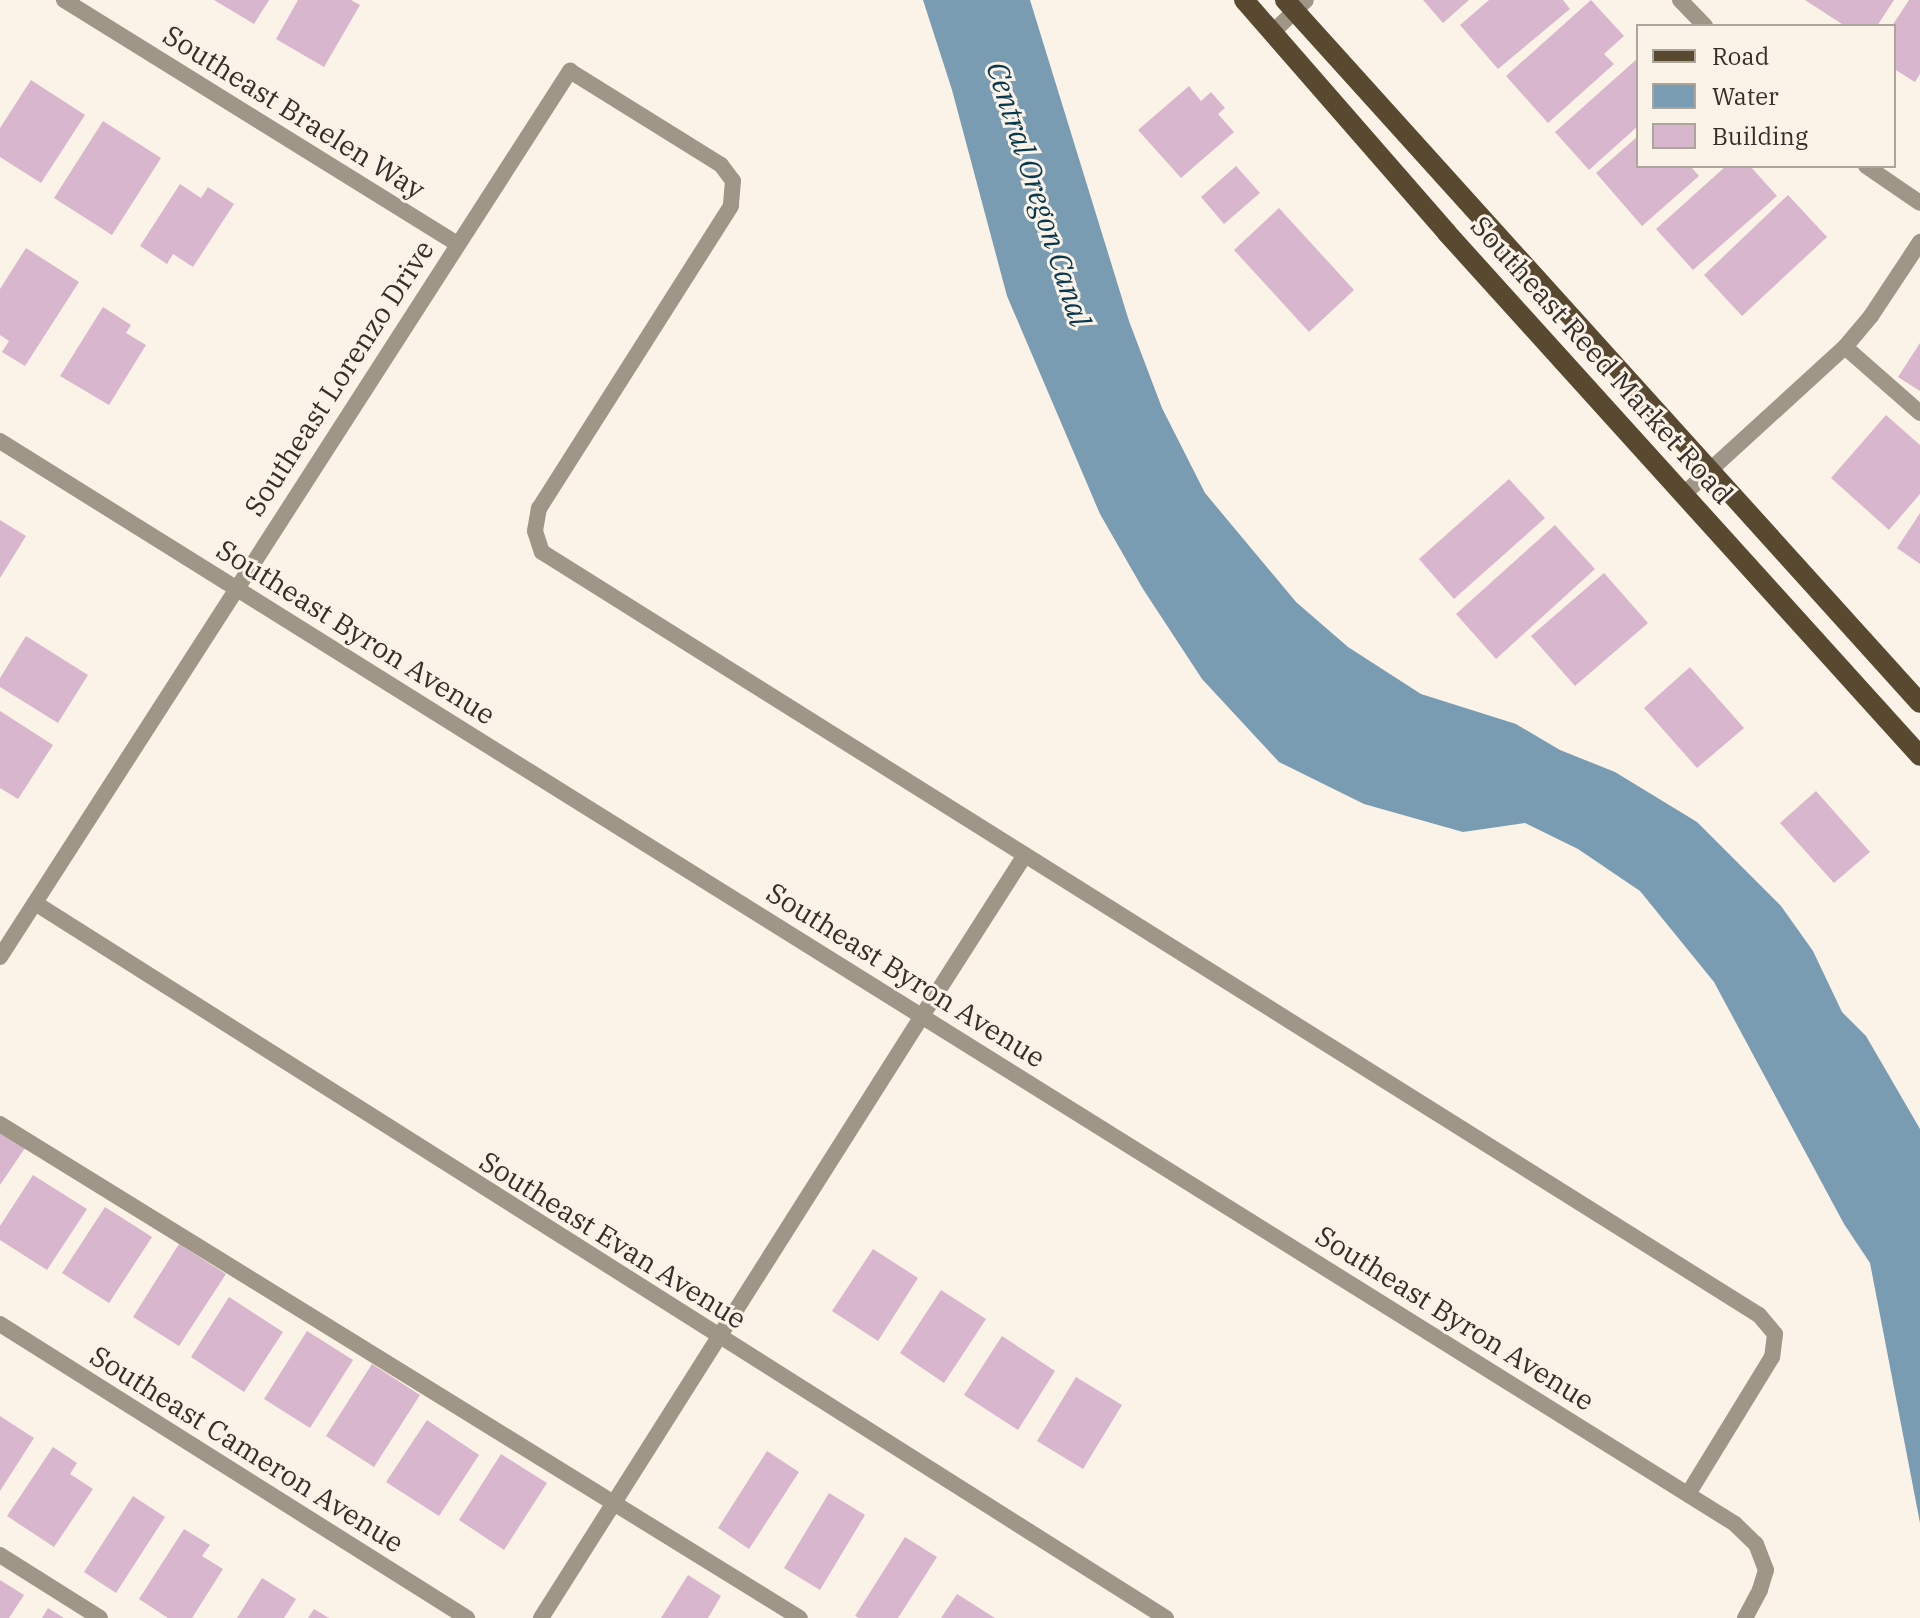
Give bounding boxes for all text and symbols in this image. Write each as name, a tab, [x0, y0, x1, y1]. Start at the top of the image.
street label: Southeast Braelen Way	[157, 18, 431, 206]
legend	[1636, 24, 1896, 168]
text: Road	[1712, 40, 1769, 72]
water label: Central Oregon Canal	[979, 57, 1099, 331]
text: Water	[1712, 80, 1779, 112]
text: Building	[1712, 120, 1808, 152]
street label: Southeast Reed Market Road	[1464, 209, 1740, 511]
street label: Southeast Lorenzo Drive	[237, 234, 441, 522]
street label: Southeast Byron Avenue	[211, 532, 501, 732]
street label: Southeast Byron Avenue	[761, 875, 1051, 1075]
street label: Southeast Evan Avenue	[474, 1144, 752, 1336]
street label: Southeast Byron Avenue	[1310, 1218, 1600, 1418]
street label: Southeast Cameron Avenue	[84, 1339, 410, 1559]

